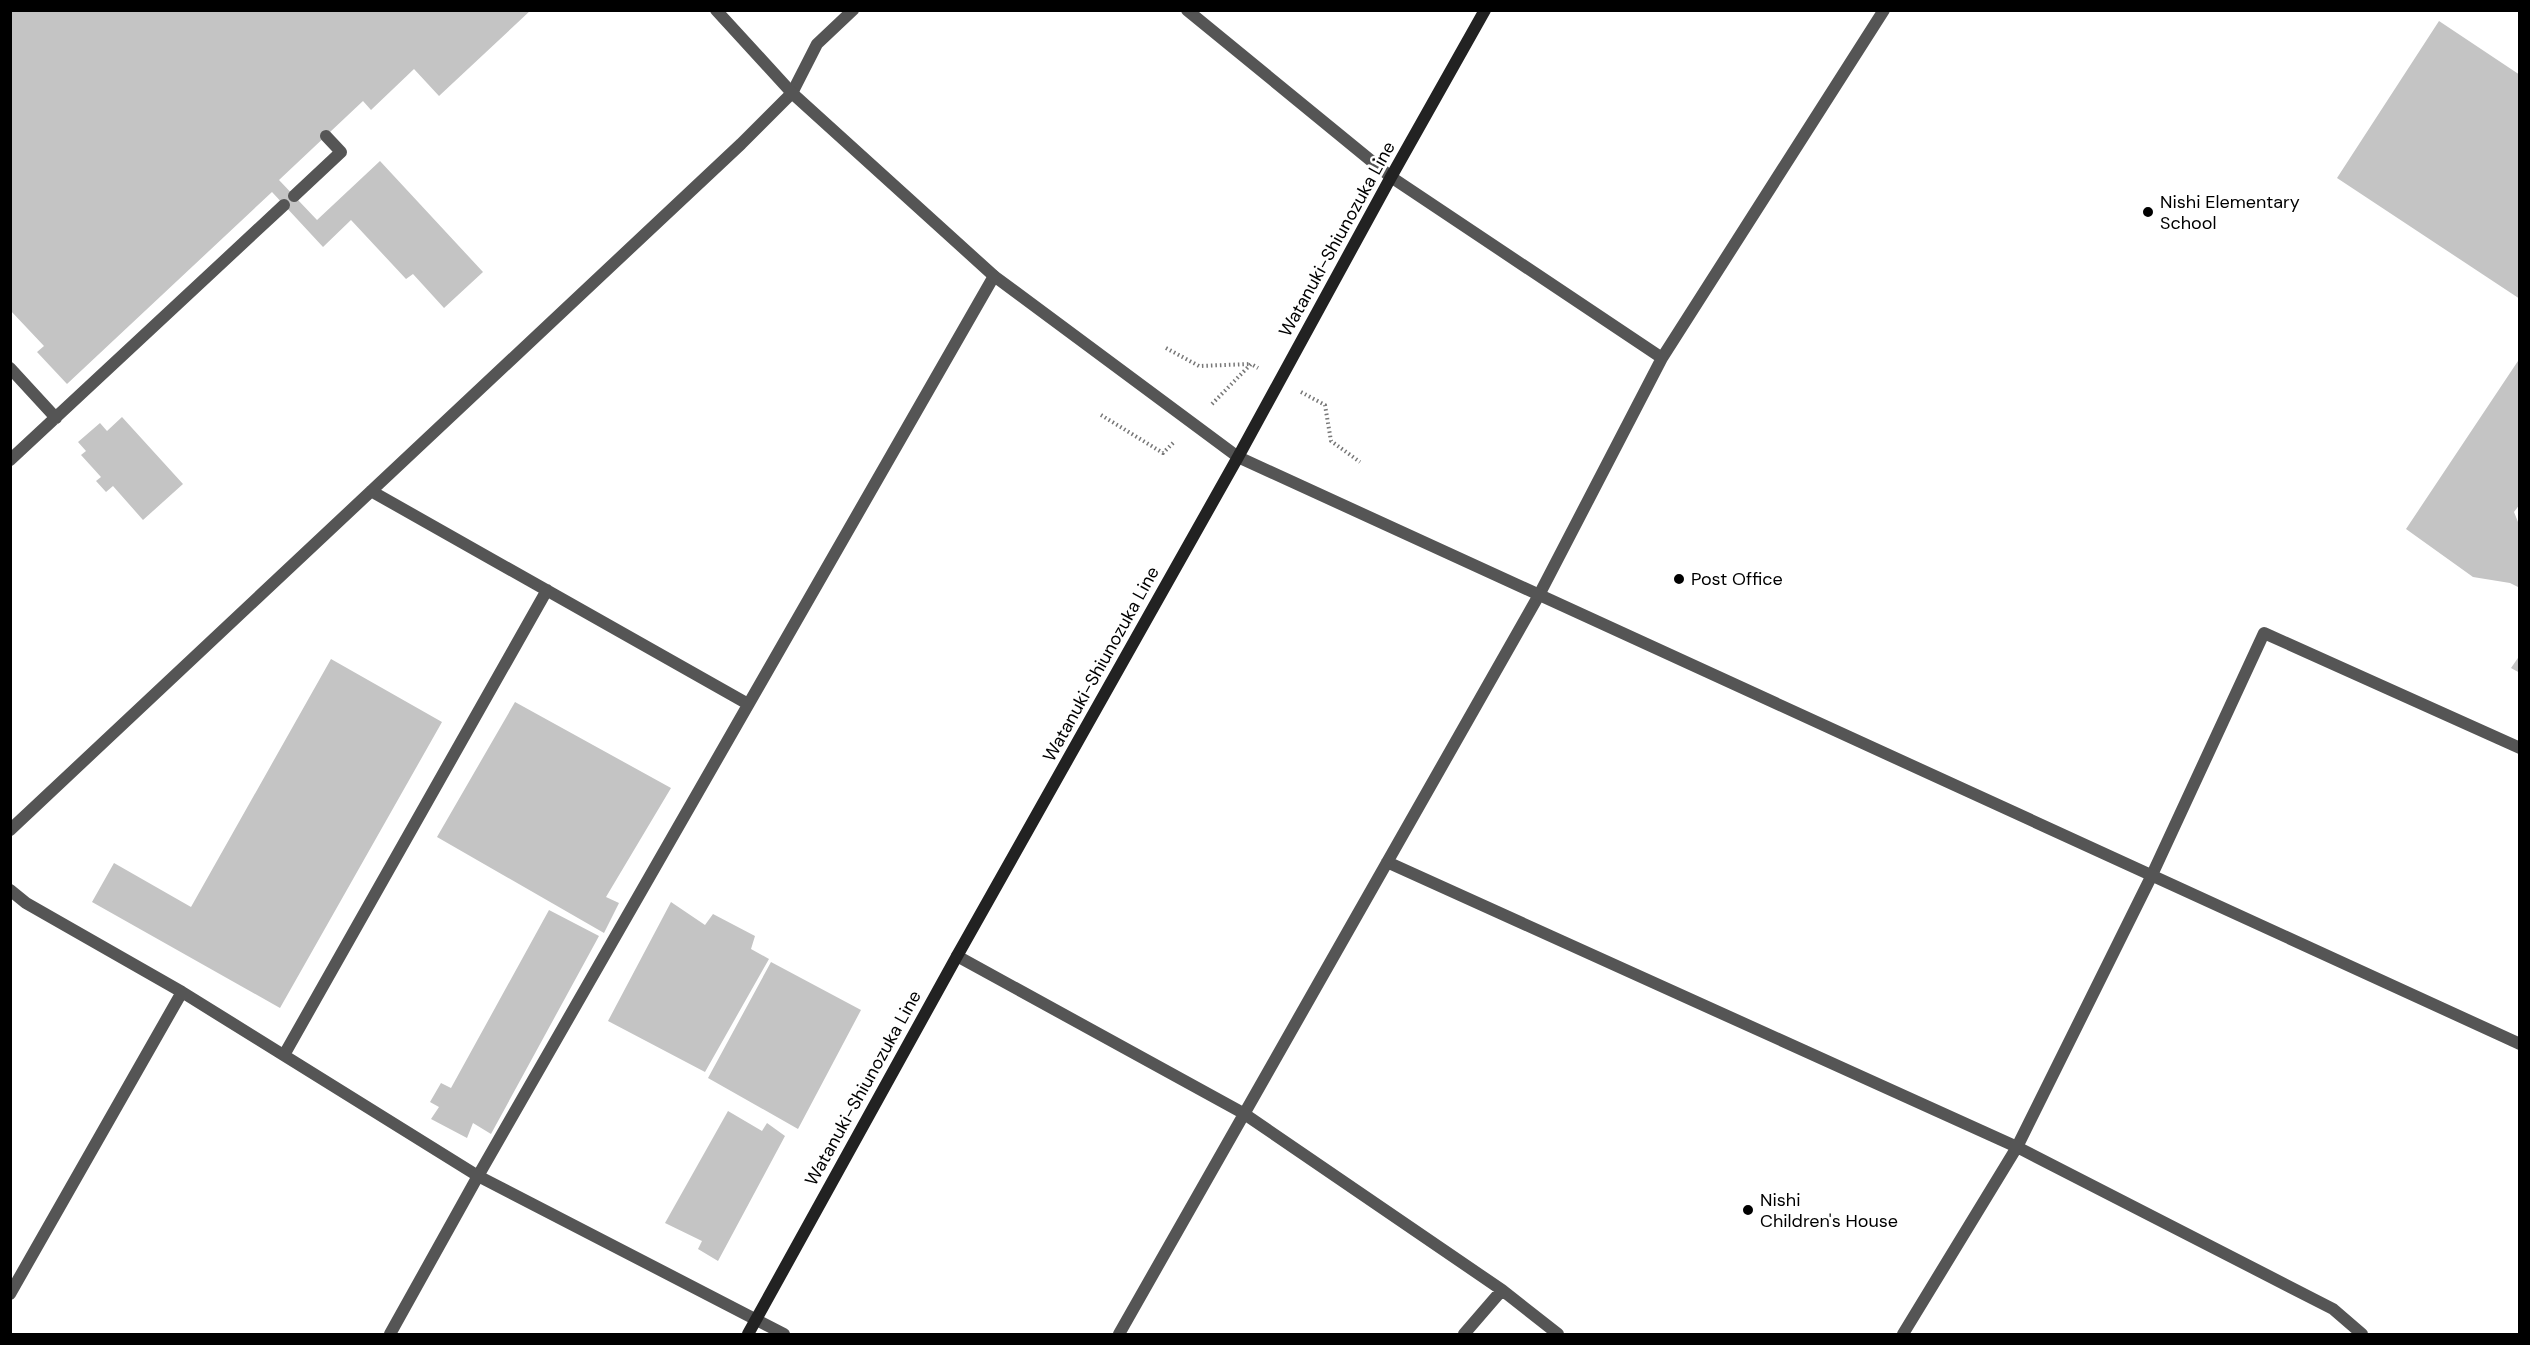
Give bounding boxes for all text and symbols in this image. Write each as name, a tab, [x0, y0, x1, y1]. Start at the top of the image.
street label: Watanuki-Shiunozuka Line	[1273, 137, 1401, 341]
place label: Nishi Elementary School	[2160, 190, 2300, 235]
marker: Nishi Elementary School	[2141, 205, 2155, 219]
street label: Watanuki-Shiunozuka Line	[1037, 562, 1165, 766]
place label: Post Office	[1691, 567, 1783, 591]
marker: Post Office	[1672, 572, 1686, 586]
street label: Watanuki-Shiunozuka Line	[799, 986, 927, 1190]
place label: Nishi Children's House	[1760, 1188, 1898, 1233]
marker: Nishi Children's House	[1741, 1203, 1755, 1217]

